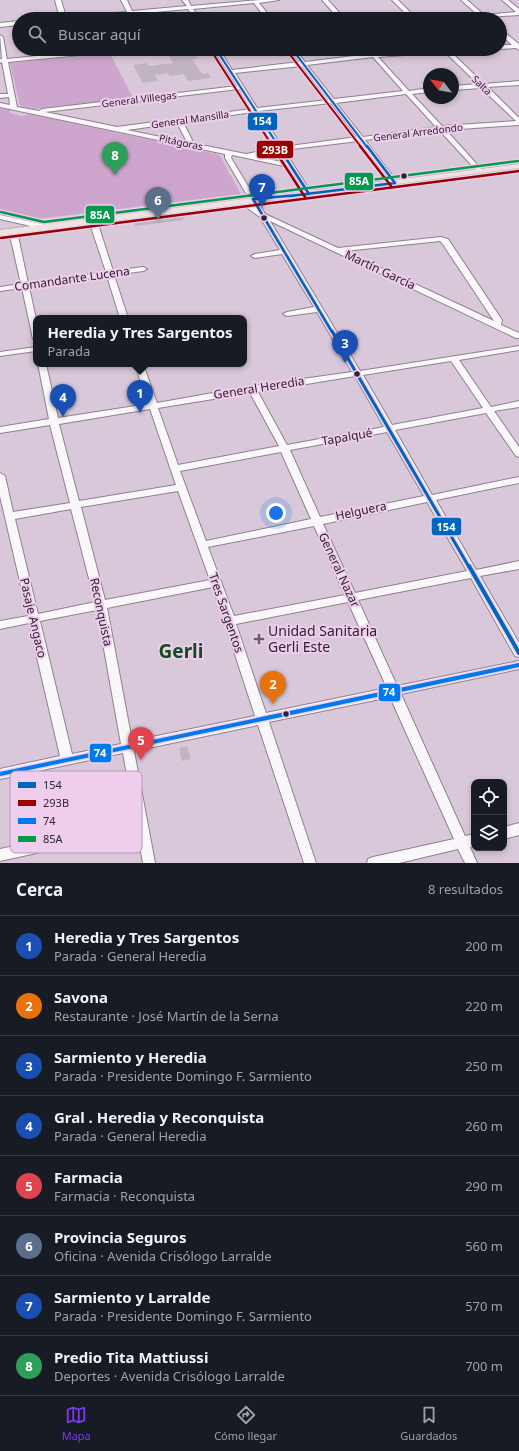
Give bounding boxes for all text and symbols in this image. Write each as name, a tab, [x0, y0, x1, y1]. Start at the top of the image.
search box	[12, 12, 507, 56]
icon: search	[26, 23, 48, 45]
text: Buscar aquí	[58, 24, 141, 44]
north arrow	[423, 68, 459, 104]
street label: Salta	[469, 72, 495, 98]
street label: General Villegas	[101, 87, 177, 111]
street label: General Mansilla	[150, 107, 230, 131]
line badge: 154	[247, 112, 278, 131]
text: 154	[253, 113, 272, 128]
street label: General Arredondo	[372, 120, 464, 144]
street label: Pitágoras	[158, 131, 204, 154]
line badge: 293B	[256, 140, 294, 159]
pin: 8	[102, 142, 128, 175]
text: 293B	[262, 142, 288, 157]
unlabelled marker	[399, 171, 409, 181]
line badge: 85A	[344, 172, 374, 191]
text: 85A	[349, 173, 369, 188]
pin: 7	[249, 174, 275, 207]
pin: 6	[145, 187, 171, 220]
line badge: 85A	[85, 205, 115, 224]
text: 85A	[90, 207, 110, 222]
unlabelled marker	[259, 213, 269, 223]
street label: Martín García	[342, 246, 418, 293]
street label: Comandante Lucena	[13, 262, 131, 295]
popup	[33, 315, 247, 367]
text: Heredia y Tres Sargentos	[47, 322, 233, 342]
pin: 3	[332, 330, 358, 363]
text: Parada	[47, 342, 90, 360]
unlabelled marker	[352, 369, 362, 379]
street label: General Heredia	[212, 372, 306, 403]
pin: 1	[127, 380, 153, 413]
pin: 4	[50, 384, 76, 417]
street label: Tapalqué	[320, 424, 374, 449]
street label: Helguera	[334, 497, 388, 524]
your location	[266, 503, 286, 523]
line badge: 154	[431, 517, 462, 536]
text: 154	[437, 519, 456, 534]
street label: General Nazar	[315, 530, 364, 610]
street label: Tres Sargentos	[205, 571, 248, 655]
street label: Pasaje Angaco	[16, 576, 51, 660]
street label: Reconquista	[86, 576, 117, 648]
place label: Unidad Sanitaria Gerli Este	[268, 621, 377, 656]
marker: Unidad Sanitaria Gerli Este	[253, 633, 265, 645]
district label: Gerli	[159, 638, 203, 664]
pin: 2	[260, 671, 286, 704]
line badge: 74	[378, 683, 401, 702]
text: 74	[383, 684, 396, 699]
unlabelled marker	[281, 709, 291, 719]
pin: 5	[128, 727, 154, 760]
line badge: 74	[89, 743, 112, 763]
text: 74	[94, 745, 107, 760]
legend	[10, 771, 142, 853]
text: 154	[43, 777, 63, 792]
map controls	[471, 779, 507, 851]
button: locate	[471, 779, 507, 815]
text: 293B	[43, 795, 69, 810]
text: 74	[43, 813, 56, 828]
button: layers	[471, 815, 507, 851]
text: 85A	[43, 831, 64, 846]
text: Cerca	[16, 878, 63, 901]
text: 8 resultados	[428, 880, 503, 898]
text: Heredia y Tres Sargentos	[54, 927, 239, 947]
text: 1	[25, 937, 33, 955]
text: 200 m	[465, 937, 503, 955]
text: Parada · General Heredia	[54, 947, 206, 965]
text: Savona	[54, 987, 108, 1007]
text: 2	[25, 997, 33, 1015]
text: 220 m	[465, 997, 503, 1015]
text: Restaurante · José Martín de la Serna	[54, 1007, 279, 1025]
text: Sarmiento y Heredia	[54, 1047, 207, 1067]
text: 3	[25, 1057, 33, 1075]
text: 250 m	[465, 1057, 503, 1075]
text: Parada · Presidente Domingo F. Sarmiento	[54, 1067, 312, 1085]
text: Gral . Heredia y Reconquista	[54, 1107, 264, 1127]
text: 4	[25, 1117, 33, 1135]
text: 260 m	[465, 1117, 503, 1135]
text: Parada · General Heredia	[54, 1127, 206, 1145]
text: Farmacia	[54, 1167, 123, 1187]
text: 5	[25, 1177, 33, 1195]
text: 290 m	[465, 1177, 503, 1195]
text: Farmacia · Reconquista	[54, 1187, 195, 1205]
text: Provincia Seguros	[54, 1227, 186, 1247]
text: 6	[25, 1237, 33, 1255]
text: 560 m	[465, 1237, 503, 1255]
text: Oficina · Avenida Crisólogo Larralde	[54, 1247, 272, 1265]
text: Sarmiento y Larralde	[54, 1287, 210, 1307]
text: 7	[25, 1297, 33, 1315]
text: 570 m	[465, 1297, 503, 1315]
text: Parada · Presidente Domingo F. Sarmiento	[54, 1307, 312, 1325]
text: Predio Tita Mattiussi	[54, 1347, 208, 1367]
text: 8	[25, 1357, 33, 1375]
text: 700 m	[465, 1357, 503, 1375]
text: Deportes · Avenida Crisólogo Larralde	[54, 1367, 285, 1385]
tab: Mapa	[62, 1404, 91, 1443]
tab: Cómo llegar	[214, 1404, 277, 1443]
tab: Guardados	[400, 1404, 457, 1443]

